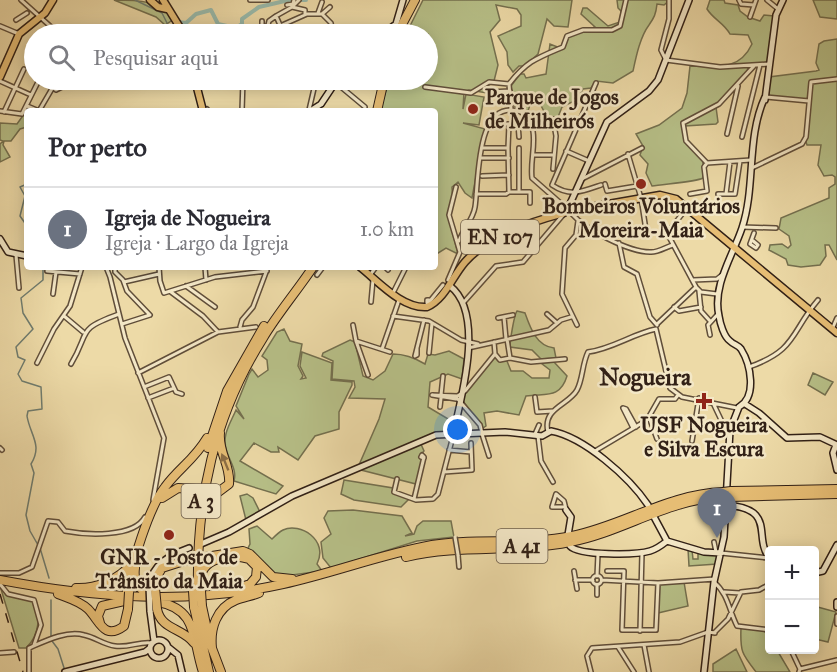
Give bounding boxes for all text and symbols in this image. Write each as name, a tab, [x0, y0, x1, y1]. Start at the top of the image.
search box	[24, 24, 438, 90]
icon: search	[45, 41, 78, 74]
text: Pesquisar aqui	[93, 44, 218, 71]
place label: Parque de Jogos de Milheirós	[485, 84, 619, 134]
marker: Parque de Jogos de Milheirós	[466, 102, 480, 116]
text: Por perto	[48, 131, 147, 163]
marker: Bombeiros Voluntários Moreira-Maia	[634, 177, 648, 191]
place label: Bombeiros Voluntários Moreira-Maia	[542, 193, 740, 243]
text: Igreja de Nogueira	[105, 204, 271, 231]
text: 1	[64, 217, 71, 241]
text: 1.0 km	[360, 217, 414, 241]
road number: EN 107	[461, 220, 539, 254]
text: Igreja · Largo da Igreja	[105, 231, 289, 255]
district label: Nogueira	[599, 362, 692, 392]
marker: USF Nogueira e Silva Escura	[695, 392, 713, 410]
place label: USF Nogueira e Silva Escura	[640, 412, 769, 462]
your location	[443, 415, 472, 444]
one-way arrow	[220, 453, 230, 471]
road number: A 3	[182, 484, 220, 518]
pin: 1	[698, 488, 736, 538]
marker: GNR - Posto de Trânsito da Maia	[162, 528, 176, 542]
road number: A 41	[496, 529, 548, 563]
place label: GNR - Posto de Trânsito da Maia	[94, 544, 244, 594]
map controls	[765, 546, 819, 654]
button: +	[765, 546, 819, 600]
button: −	[765, 600, 819, 654]

